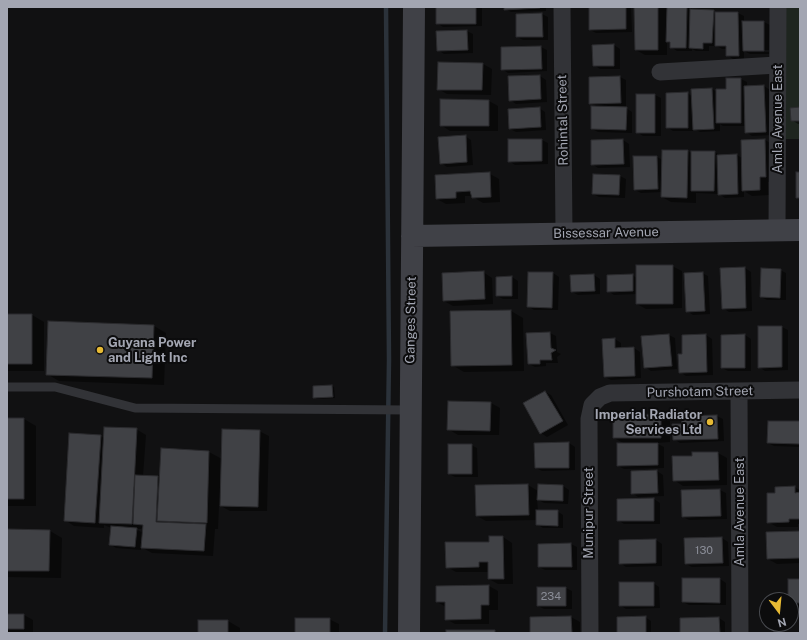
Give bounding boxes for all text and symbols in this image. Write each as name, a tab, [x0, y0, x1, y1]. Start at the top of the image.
street label: Amla Avenue East	[770, 64, 786, 174]
street label: Rohintal Street	[554, 74, 572, 166]
street label: Bissessar Avenue	[553, 224, 659, 242]
street label: Ganges Street	[402, 276, 420, 364]
place label: Guyana Power and Light Inc	[108, 335, 196, 366]
marker: Guyana Power and Light Inc	[95, 345, 105, 355]
street label: Purshotam Street	[647, 383, 753, 401]
place label: Imperial Radiator Services Ltd	[595, 407, 702, 438]
marker: Imperial Radiator Services Ltd	[705, 417, 715, 427]
street label: Amla Avenue East	[732, 457, 748, 567]
street label: Munipur Street	[581, 467, 597, 559]
house number: 130	[695, 544, 713, 558]
house number: 234	[541, 590, 561, 604]
north arrow	[759, 592, 799, 632]
text: N	[776, 616, 788, 630]

